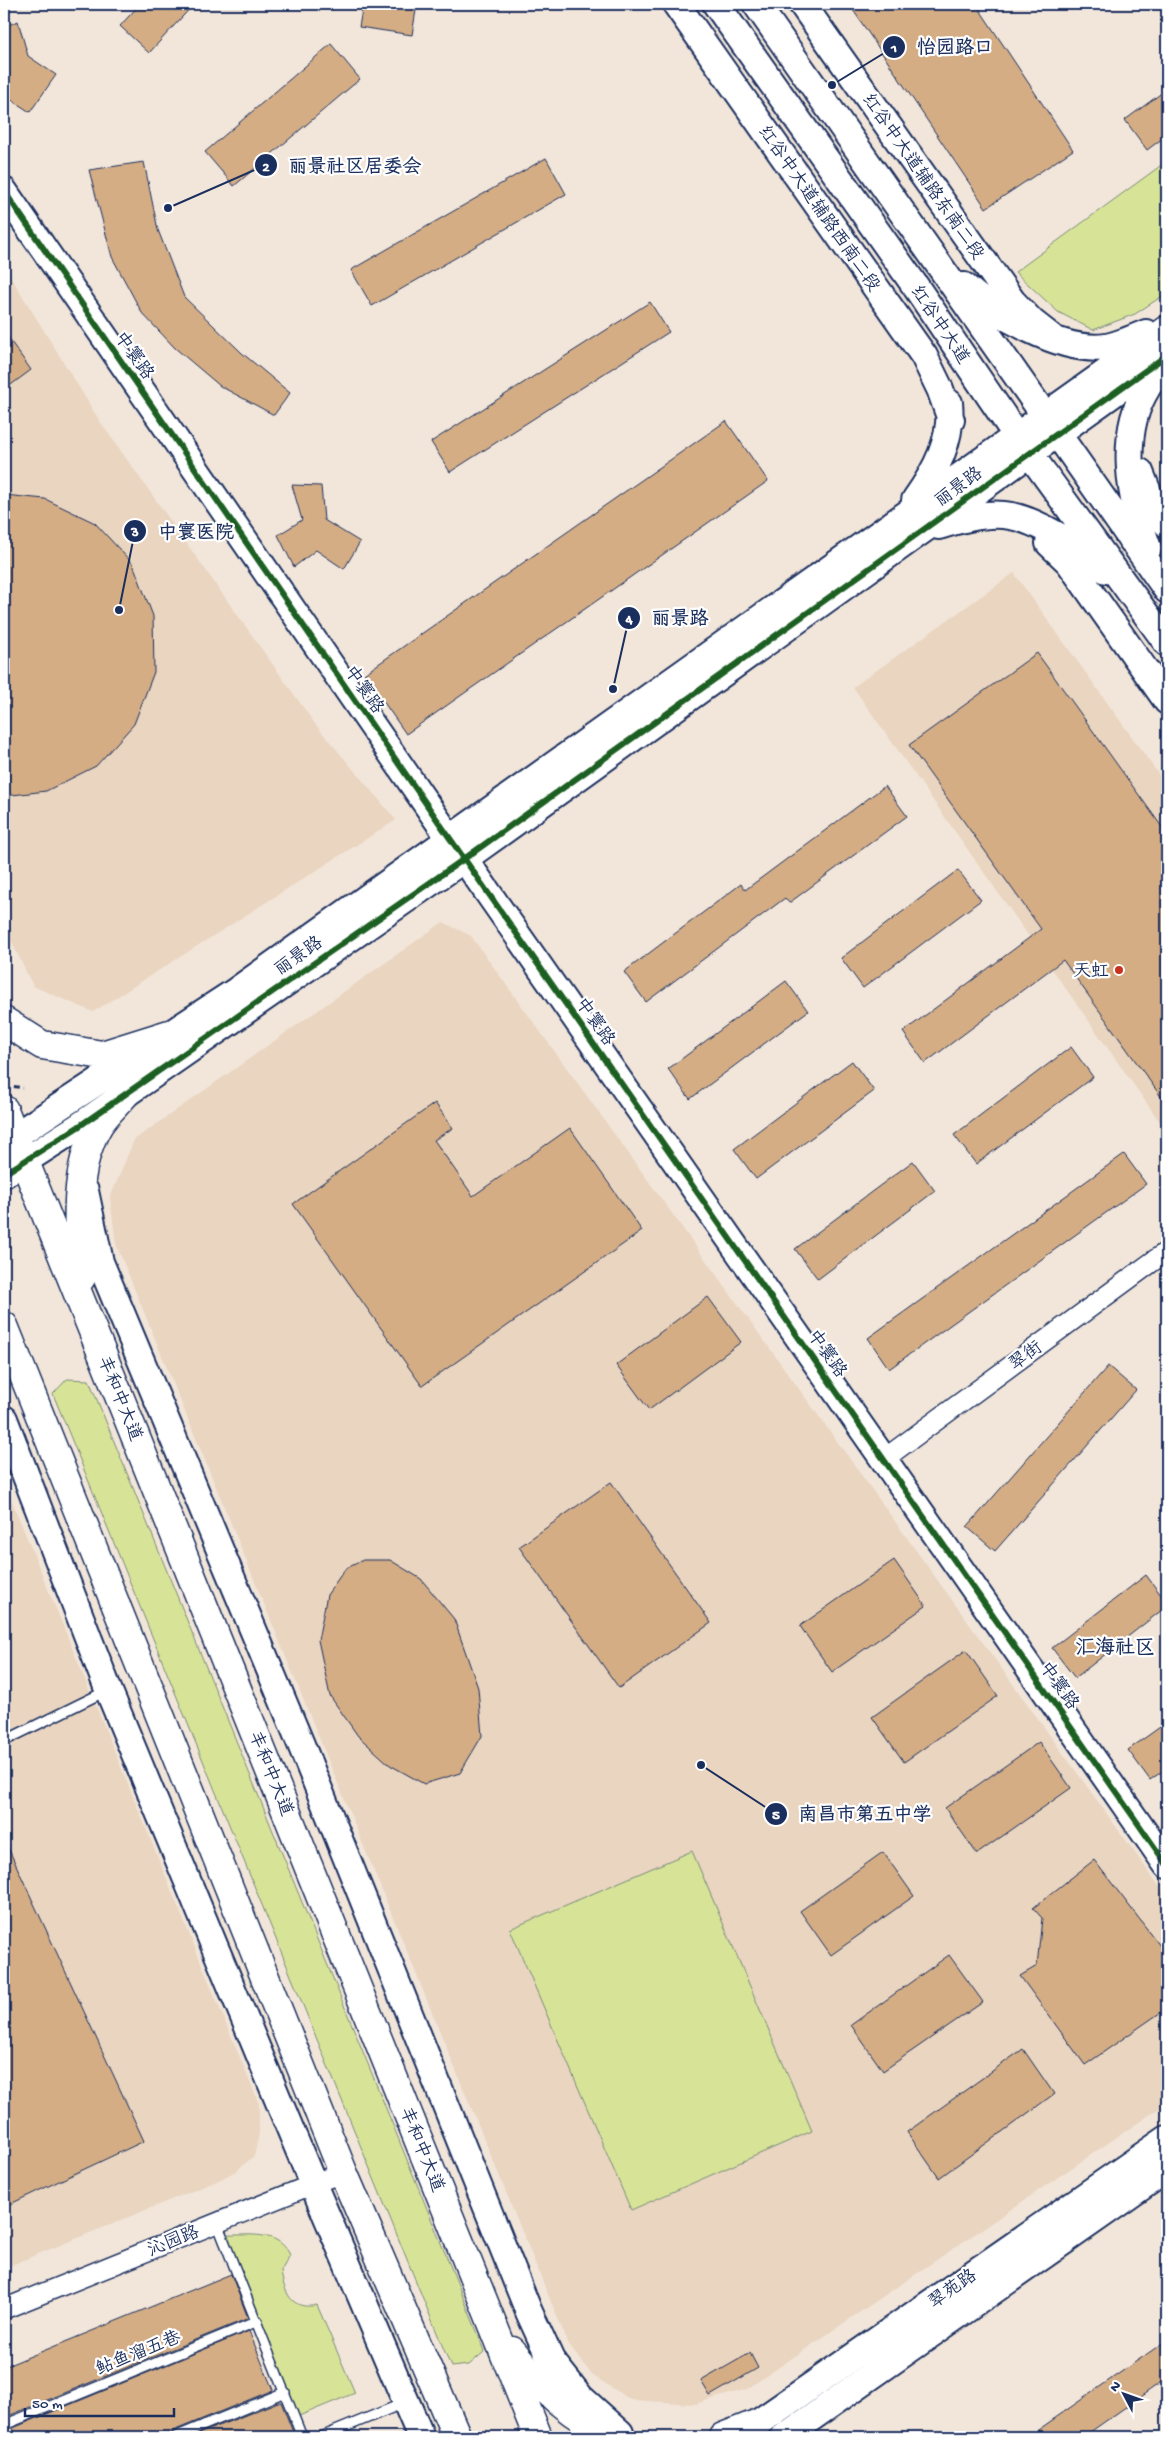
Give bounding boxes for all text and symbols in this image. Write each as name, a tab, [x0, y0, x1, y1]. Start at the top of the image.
callout: 怡园路口	[882, 30, 1003, 64]
text: 怡园路口	[917, 37, 993, 61]
text: 1	[890, 40, 897, 58]
street label: 红谷中大道辅路东南二段	[857, 90, 988, 265]
street label: 红谷中大道辅路西南二段	[753, 122, 884, 297]
callout: 丽景社区居委会	[254, 148, 432, 182]
text: 丽景社区居委会	[288, 156, 422, 180]
text: 2	[262, 159, 270, 177]
street label: 红谷中大道	[905, 282, 974, 369]
street label: 中寰路	[109, 328, 158, 385]
street label: 丽景路	[931, 463, 987, 512]
callout: 中寰医院	[123, 514, 244, 548]
text: 中寰医院	[158, 522, 234, 546]
text: 3	[130, 524, 139, 542]
callout: 丽景路	[617, 601, 719, 635]
text: 丽景路	[651, 608, 709, 632]
text: 4	[624, 611, 633, 629]
street label: 中寰路	[339, 662, 388, 719]
street label: 丽景路	[271, 932, 328, 981]
place label: 天虹	[1073, 961, 1109, 983]
marker: 天虹	[1113, 964, 1125, 976]
street label: 中寰路	[570, 994, 619, 1051]
street label: 中寰路	[802, 1326, 851, 1383]
street label: 翠街	[1005, 1337, 1047, 1376]
street label: 丰和中大道	[92, 1353, 146, 1445]
district label: 汇海社区	[1075, 1636, 1155, 1661]
street label: 中寰路	[1034, 1658, 1083, 1715]
street label: 丰和中大道	[243, 1728, 297, 1820]
callout: 南昌市第五中学	[763, 1797, 941, 1831]
text: 南昌市第五中学	[798, 1804, 932, 1828]
text: 5	[772, 1807, 780, 1825]
street label: 丰和中大道	[394, 2104, 448, 2196]
street label: 沁园路	[145, 2222, 203, 2262]
street label: 翠苑路	[925, 2265, 982, 2314]
street label: 鲇鱼溜五巷	[93, 2327, 185, 2381]
north arrow	[1098, 2368, 1148, 2418]
text: N	[1107, 2378, 1125, 2396]
scale bar	[25, 2386, 174, 2418]
text: 50 m	[32, 2396, 63, 2414]

